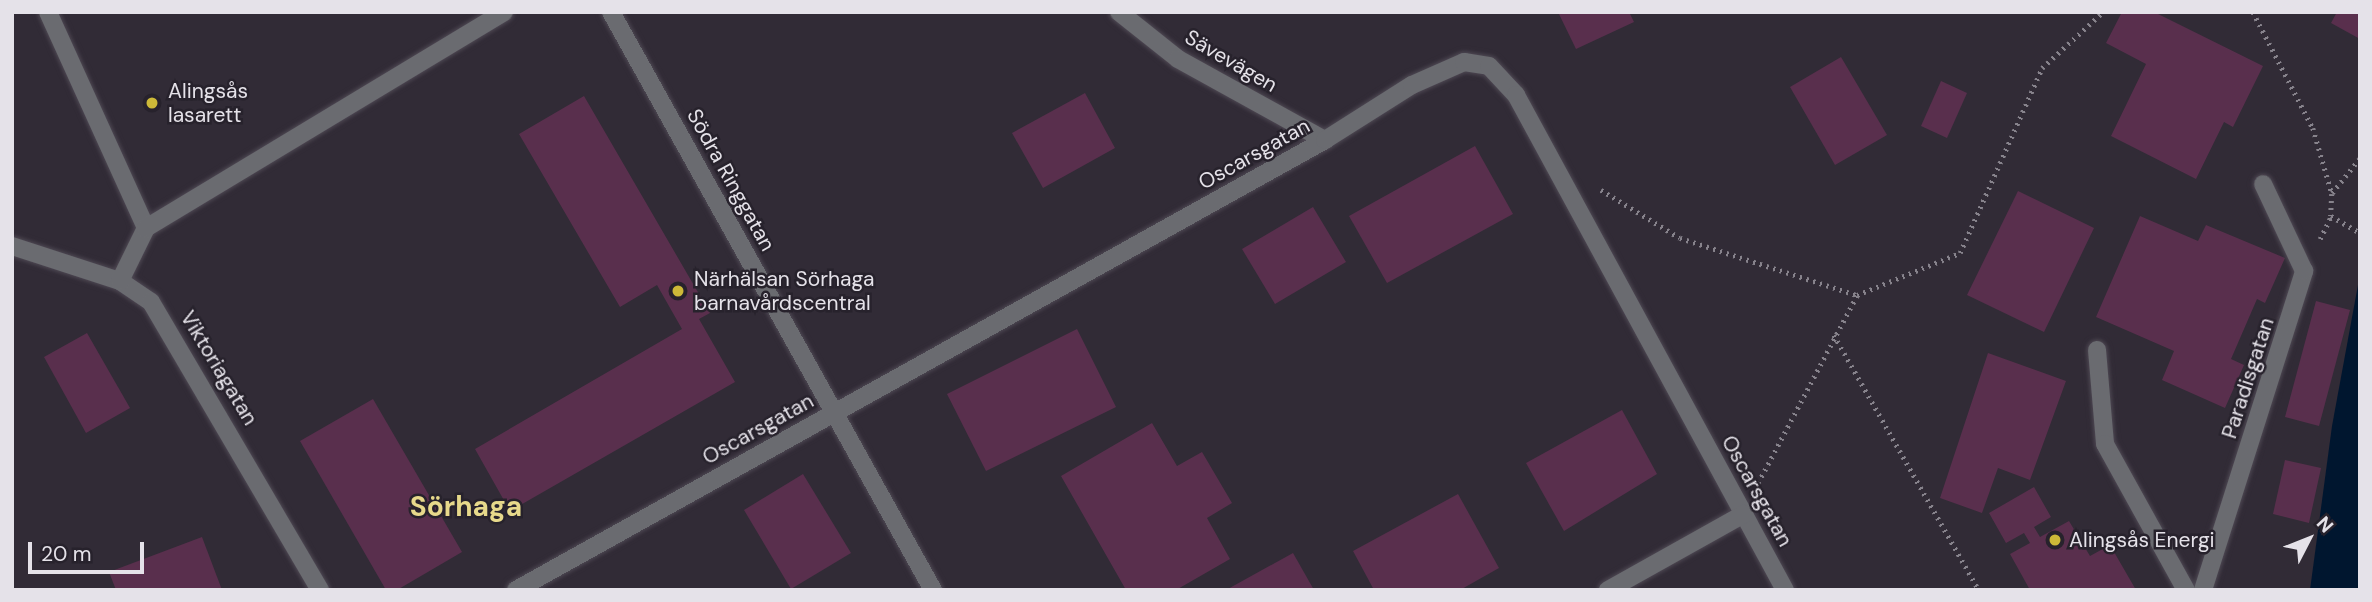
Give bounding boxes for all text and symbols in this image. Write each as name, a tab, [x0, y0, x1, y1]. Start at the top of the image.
street label: Sävevägen	[1180, 24, 1282, 98]
place label: Alingsås lasarett	[168, 78, 248, 128]
marker: Alingsås lasarett	[142, 93, 162, 113]
street label: Södra Ringgatan	[682, 105, 780, 255]
street label: Oscarsgatan	[1194, 113, 1314, 195]
place label: Närhälsan Sörhaga barnavårdscentral	[694, 266, 875, 316]
marker: Närhälsan Sörhaga barnavårdscentral	[668, 281, 688, 301]
street label: Viktoriagatan	[175, 306, 263, 430]
street label: Paradisgatan	[2217, 314, 2279, 442]
street label: Oscarsgatan	[698, 388, 818, 470]
street label: Oscarsgatan	[1716, 431, 1798, 551]
district label: Sörhaga	[410, 490, 522, 524]
north arrow	[2274, 504, 2344, 574]
text: N	[2311, 511, 2339, 538]
place label: Alingsås Energi	[2069, 527, 2215, 553]
scale bar	[32, 528, 147, 572]
marker: Alingsås Energi	[2047, 532, 2063, 548]
text: 20 m	[41, 540, 92, 568]

